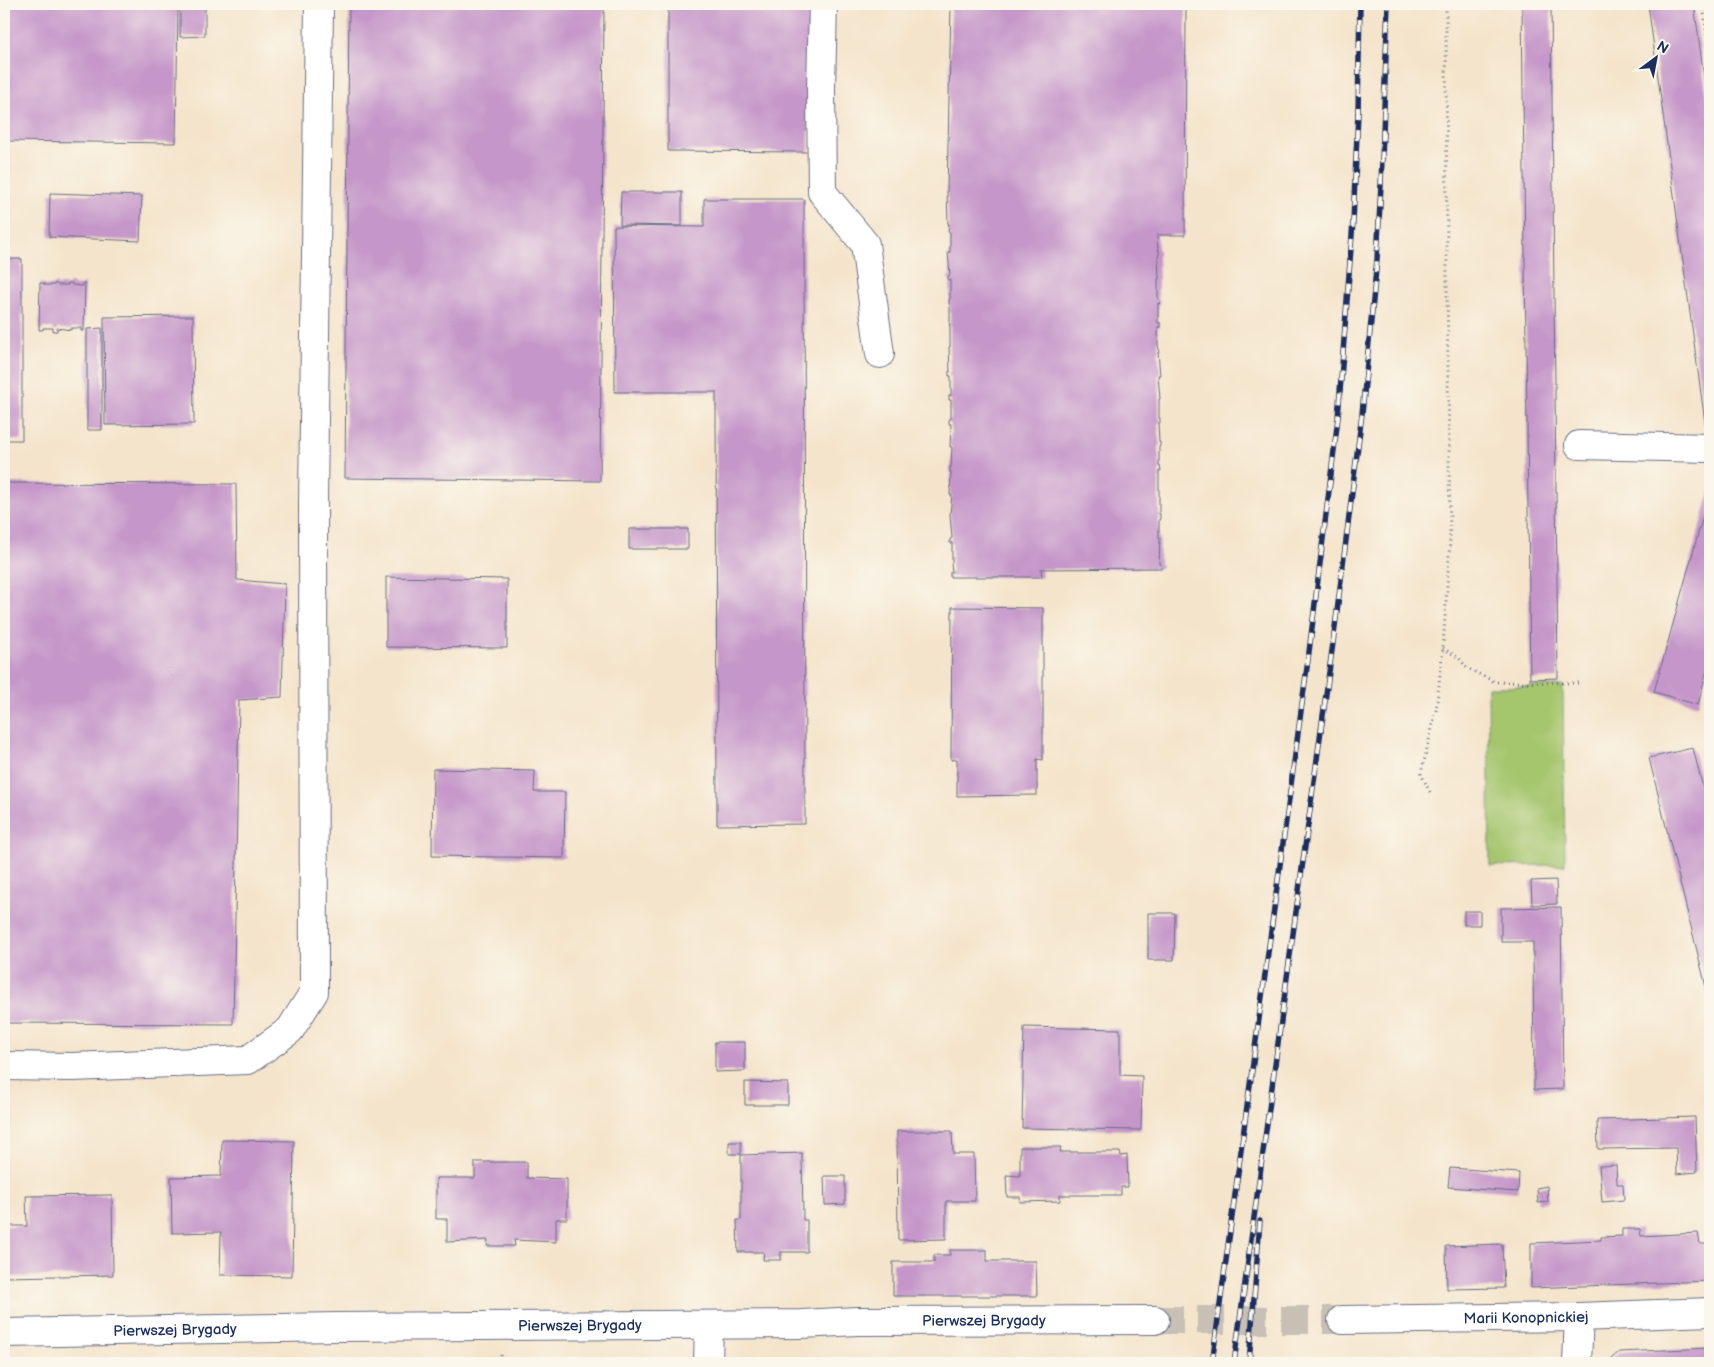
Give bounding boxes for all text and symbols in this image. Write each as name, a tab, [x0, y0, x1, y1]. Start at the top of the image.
north arrow	[1632, 32, 1682, 82]
text: N	[1654, 37, 1672, 57]
street label: Marii Konopnickiej	[1463, 1307, 1589, 1328]
street label: Pierwszej Brygady	[922, 1311, 1046, 1330]
street label: Pierwszej Brygady	[518, 1316, 642, 1335]
street label: Pierwszej Brygady	[113, 1319, 237, 1341]

